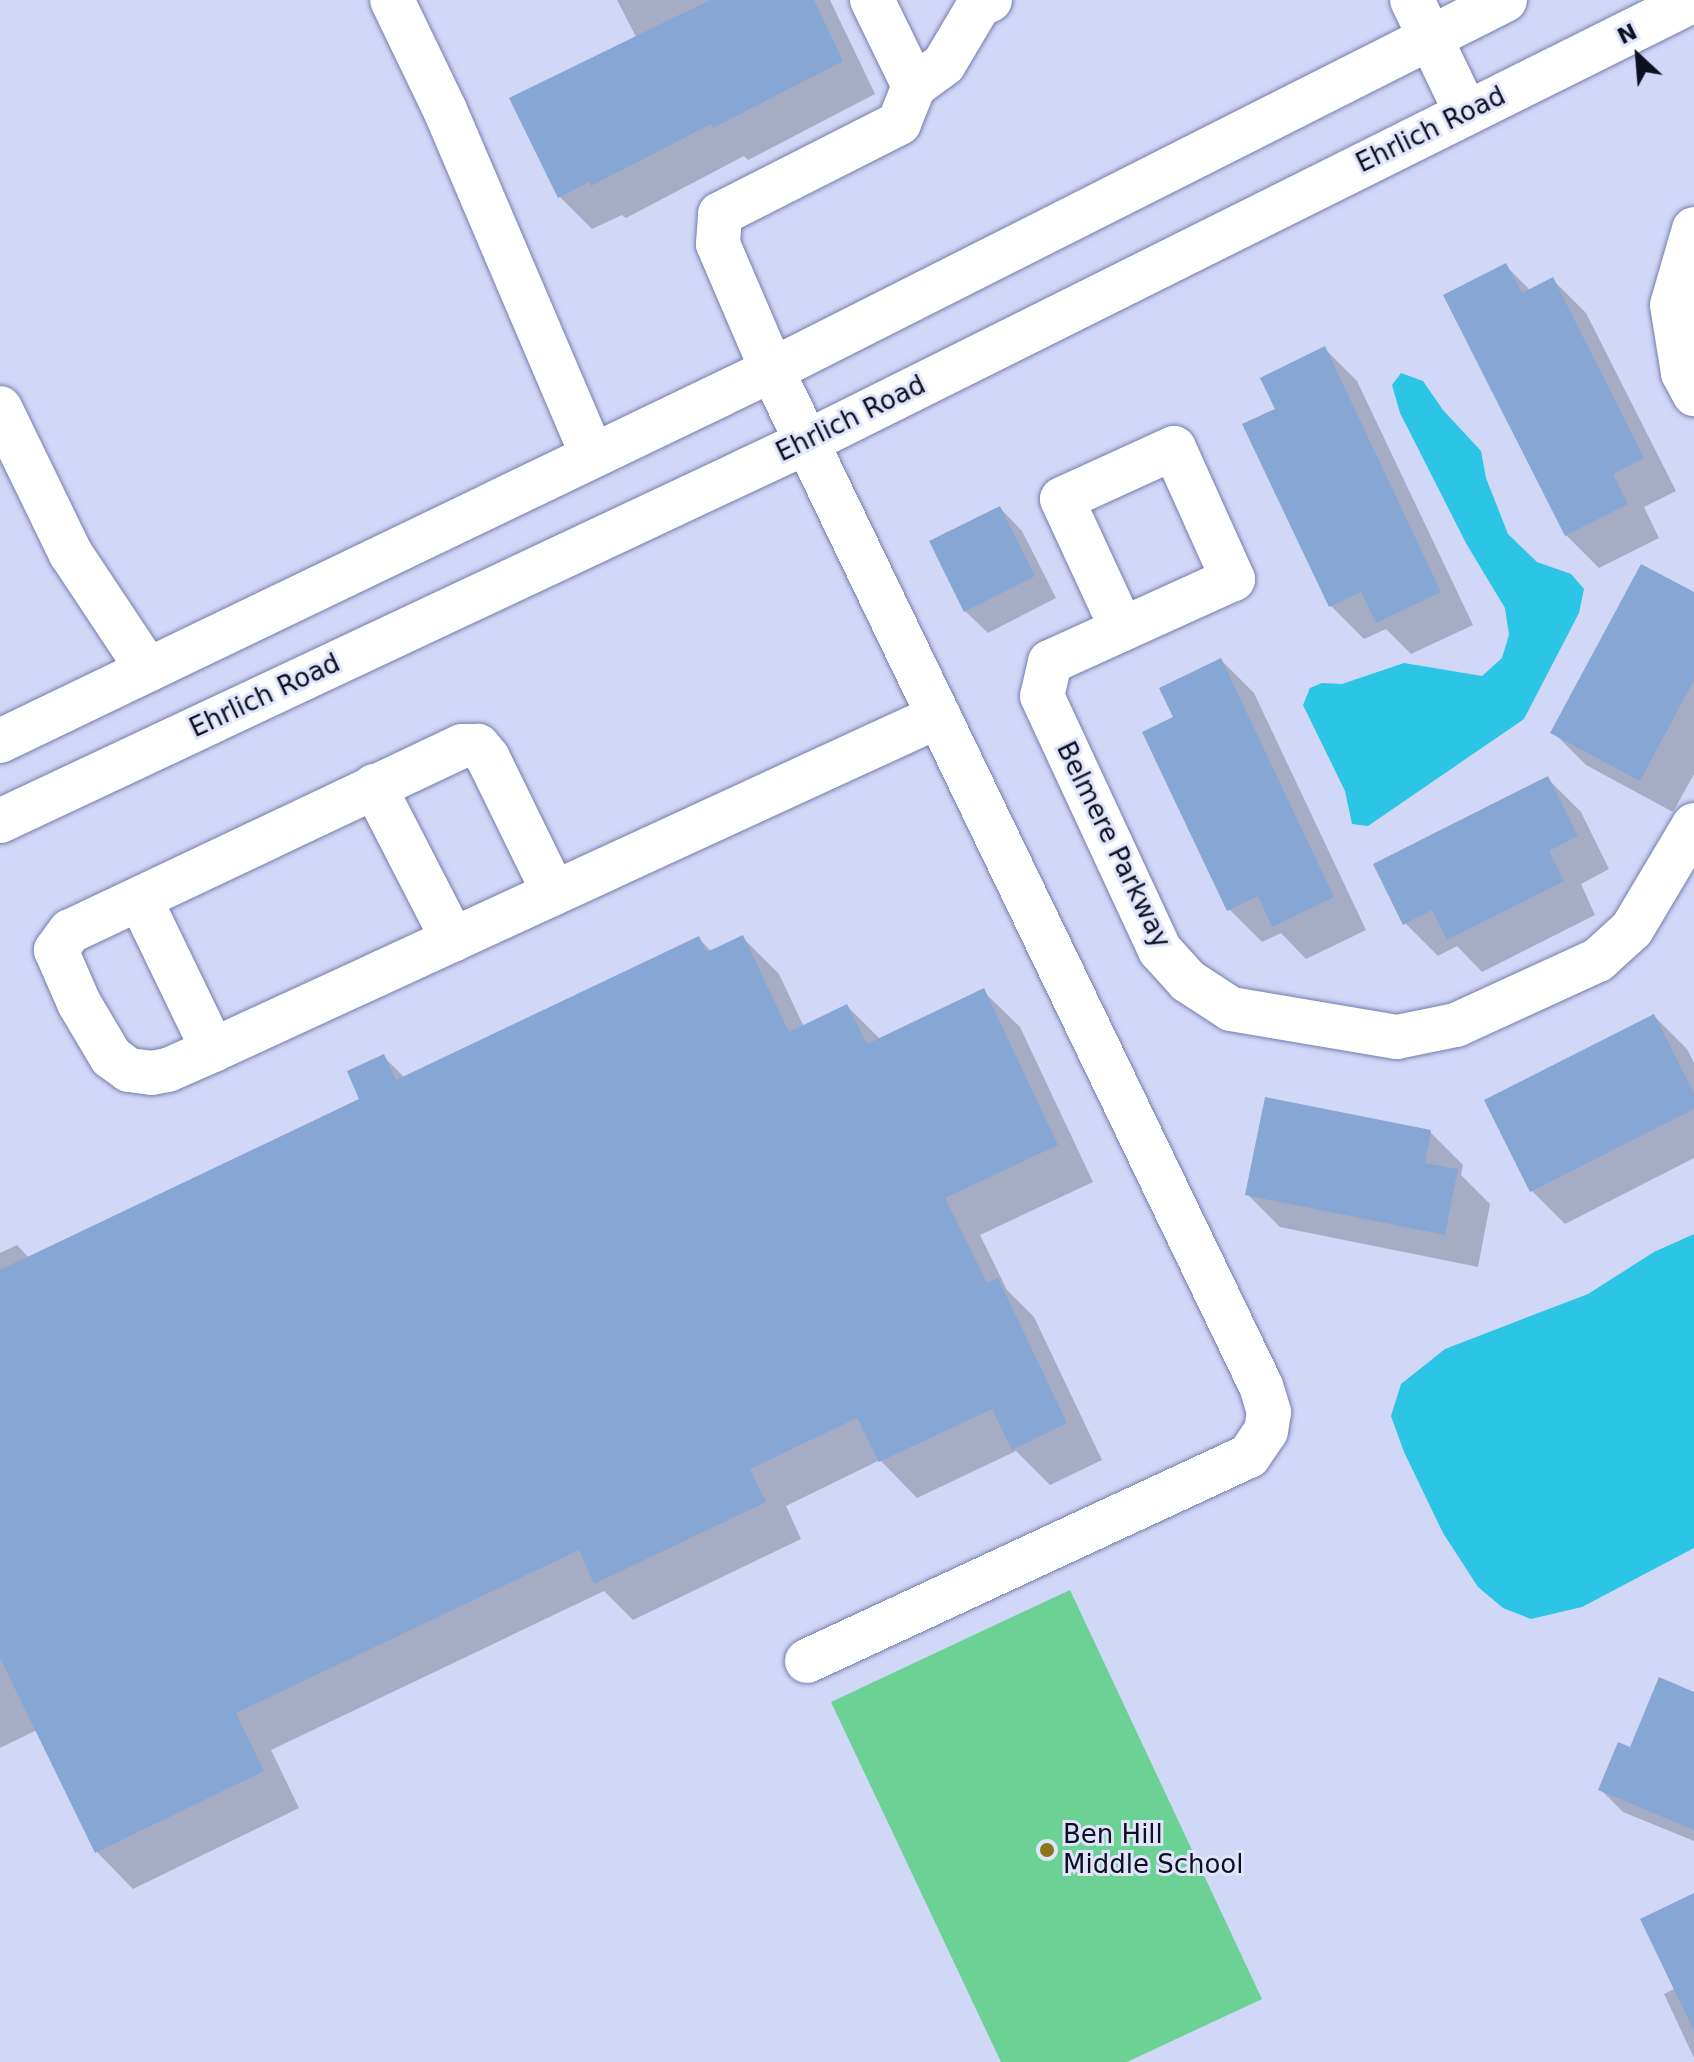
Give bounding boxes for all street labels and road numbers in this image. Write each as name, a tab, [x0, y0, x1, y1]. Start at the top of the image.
street label: Ehrlich Road	[1351, 80, 1511, 180]
street label: Ehrlich Road	[771, 369, 931, 469]
street label: Ehrlich Road	[185, 648, 345, 744]
street label: Belmere Parkway	[1050, 737, 1176, 953]

